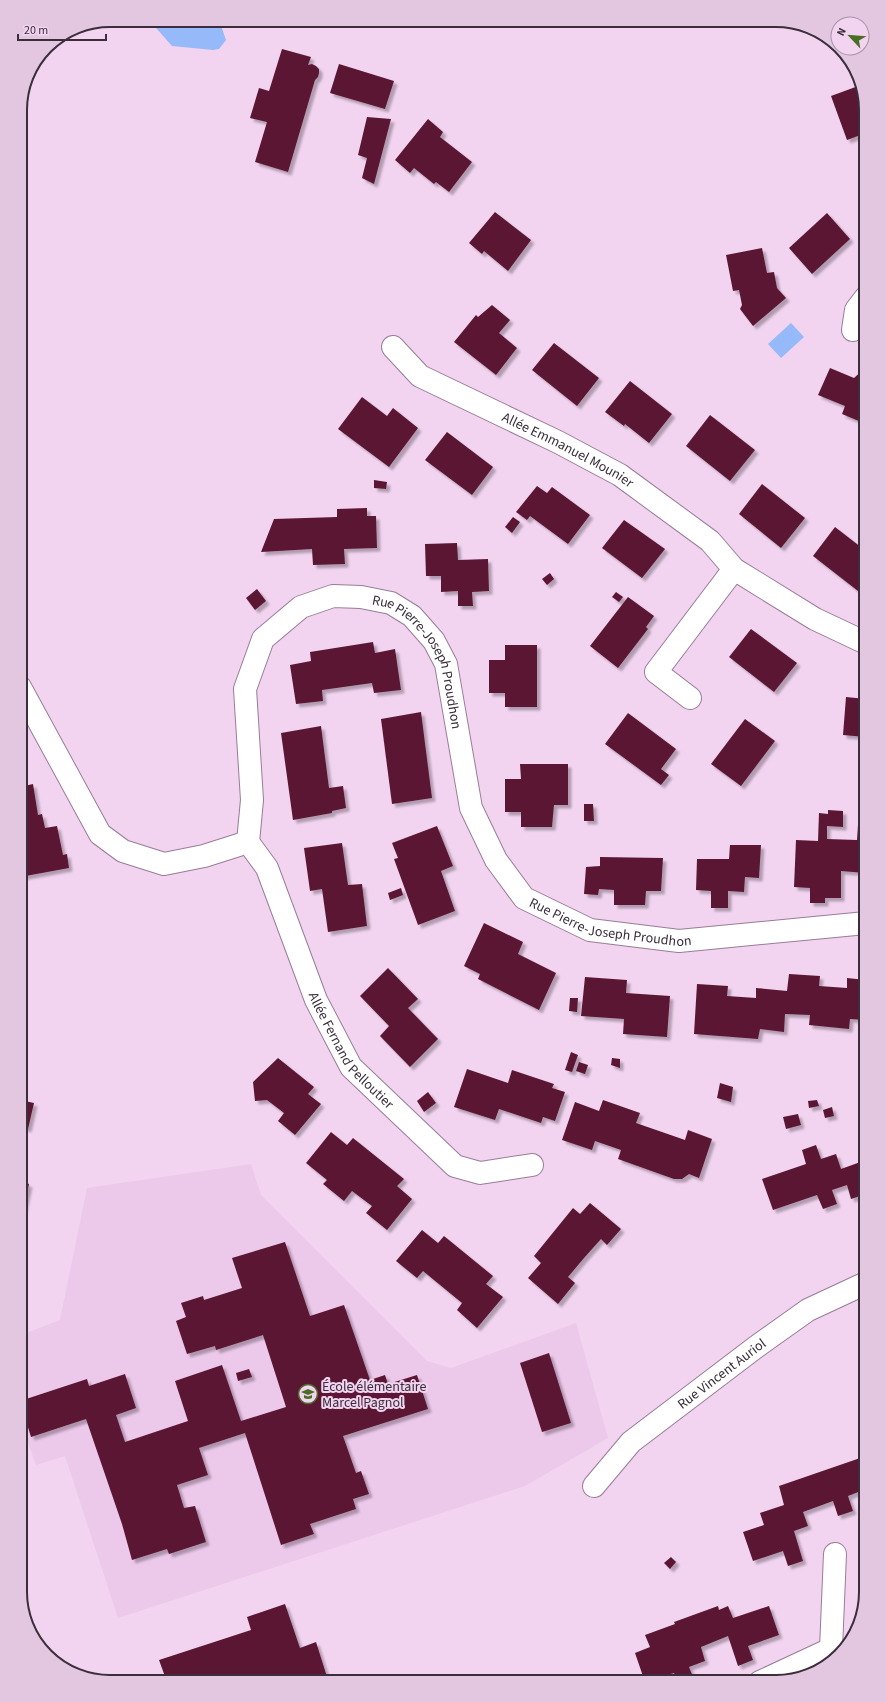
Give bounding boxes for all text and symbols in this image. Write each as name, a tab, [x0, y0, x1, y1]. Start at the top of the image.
scale bar	[18, 16, 106, 42]
north arrow	[830, 16, 870, 56]
text: 20 m	[24, 22, 48, 39]
text: N	[833, 25, 850, 38]
street label: Allée Emmanuel Mounier	[499, 408, 638, 493]
street label: Rue Pierre-Joseph Proudhon	[370, 590, 466, 731]
street label: Rue Pierre-Joseph Proudhon	[526, 893, 693, 952]
street label: Allée Fernand Pelloutier	[303, 989, 398, 1114]
street label: Rue Vincent Auriol	[673, 1334, 771, 1414]
place label: École élémentaire Marcel Pagnol	[322, 1377, 427, 1413]
school or university icon: École élémentaire Marcel Pagnol	[297, 1383, 319, 1405]

